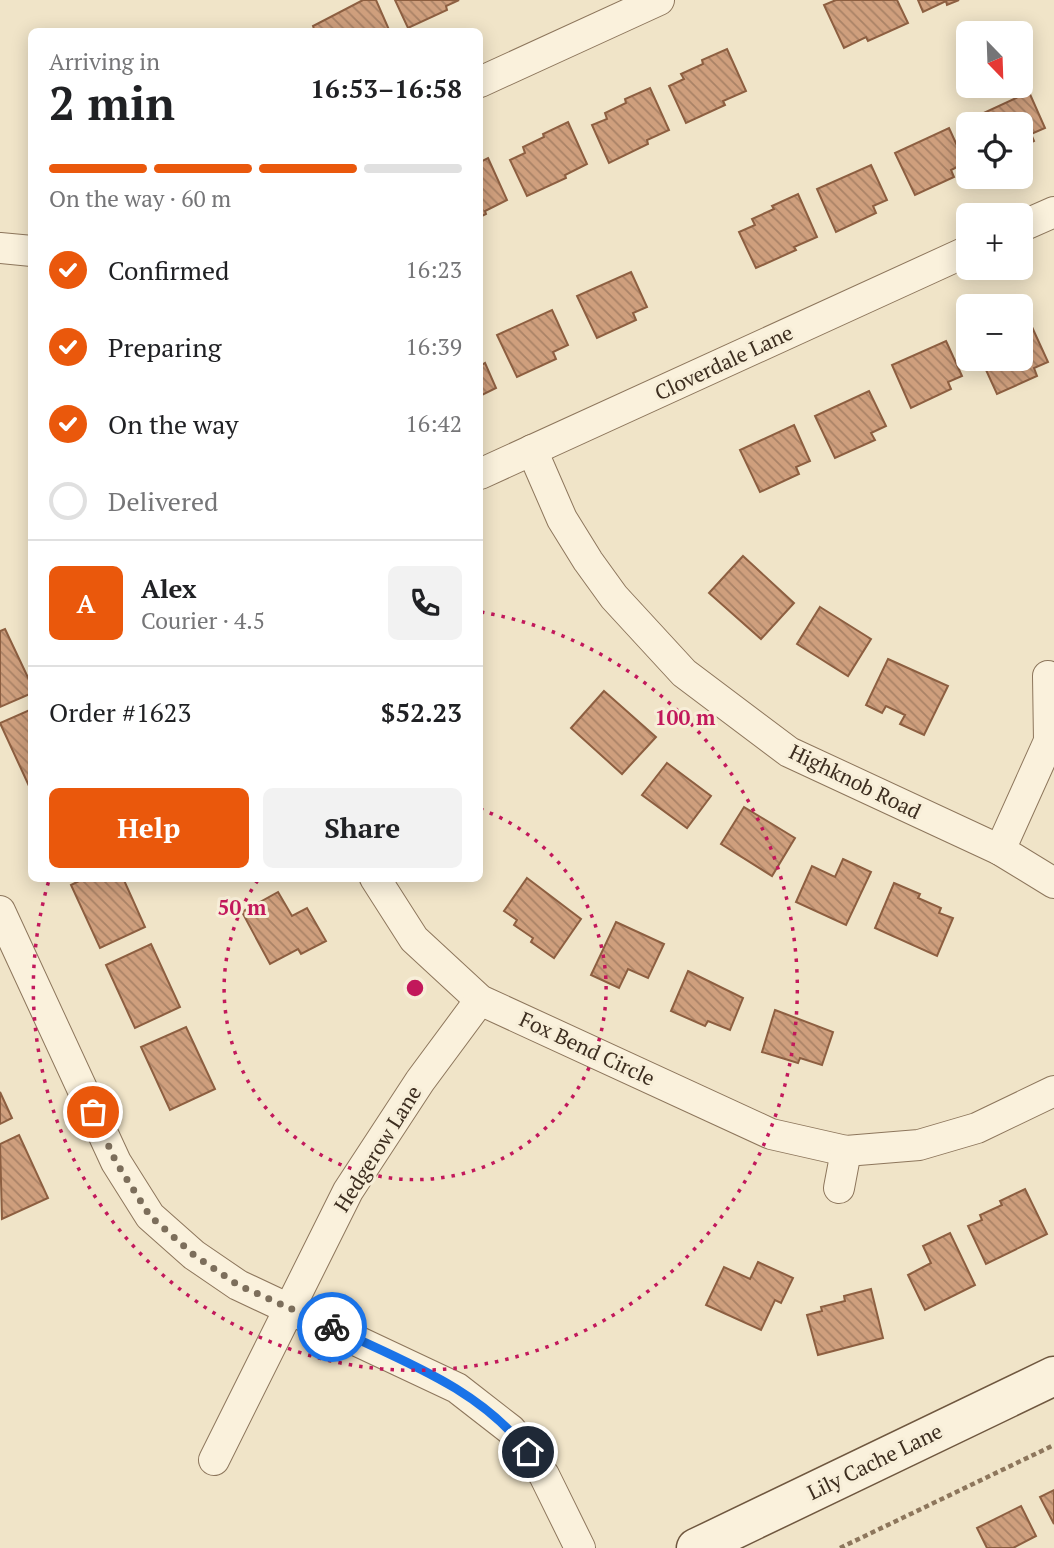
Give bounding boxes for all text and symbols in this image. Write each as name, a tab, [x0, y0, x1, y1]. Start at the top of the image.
north arrow	[956, 21, 1032, 98]
map controls	[956, 21, 1033, 371]
text: Arriving in	[49, 46, 160, 77]
text: 16:53–16:58	[310, 71, 462, 105]
text: 2 min	[49, 72, 175, 133]
button: locate	[956, 112, 1033, 189]
text: On the way · 60 m	[49, 183, 231, 214]
button: +	[956, 203, 1033, 280]
icon: check	[49, 251, 87, 289]
text: Confirmed	[108, 253, 229, 287]
text: 16:23	[405, 254, 462, 285]
button: −	[956, 294, 1033, 371]
street label: Cloverdale Lane	[650, 318, 797, 406]
icon: check	[49, 328, 87, 366]
text: Preparing	[108, 330, 221, 364]
text: 16:39	[405, 331, 462, 362]
icon: check	[49, 405, 87, 443]
text: On the way	[108, 407, 239, 441]
text: 16:42	[405, 408, 462, 439]
text: Delivered	[108, 484, 218, 518]
button: phone	[388, 566, 462, 640]
text: Alex	[141, 571, 197, 605]
text: A	[77, 586, 95, 620]
text: Courier · 4.5	[141, 605, 265, 636]
text: Order #1623	[49, 695, 191, 729]
text: $52.23	[381, 695, 462, 729]
text: 100 m	[655, 703, 716, 731]
street label: Highknob Road	[785, 737, 926, 825]
button: Help	[49, 788, 249, 868]
button: Share	[263, 788, 462, 868]
text: 50 m	[218, 893, 267, 921]
centre of rings	[403, 976, 427, 1000]
street label: Fox Bend Circle	[515, 1005, 660, 1092]
street label: Hedgerow Lane	[327, 1080, 427, 1217]
pin	[63, 1082, 123, 1142]
icon: bag	[74, 1093, 112, 1131]
courier	[297, 1292, 367, 1362]
icon: bike	[313, 1308, 351, 1346]
street label: Lily Cache Lane	[802, 1416, 947, 1506]
pin	[498, 1422, 558, 1482]
icon: home	[509, 1433, 547, 1471]

